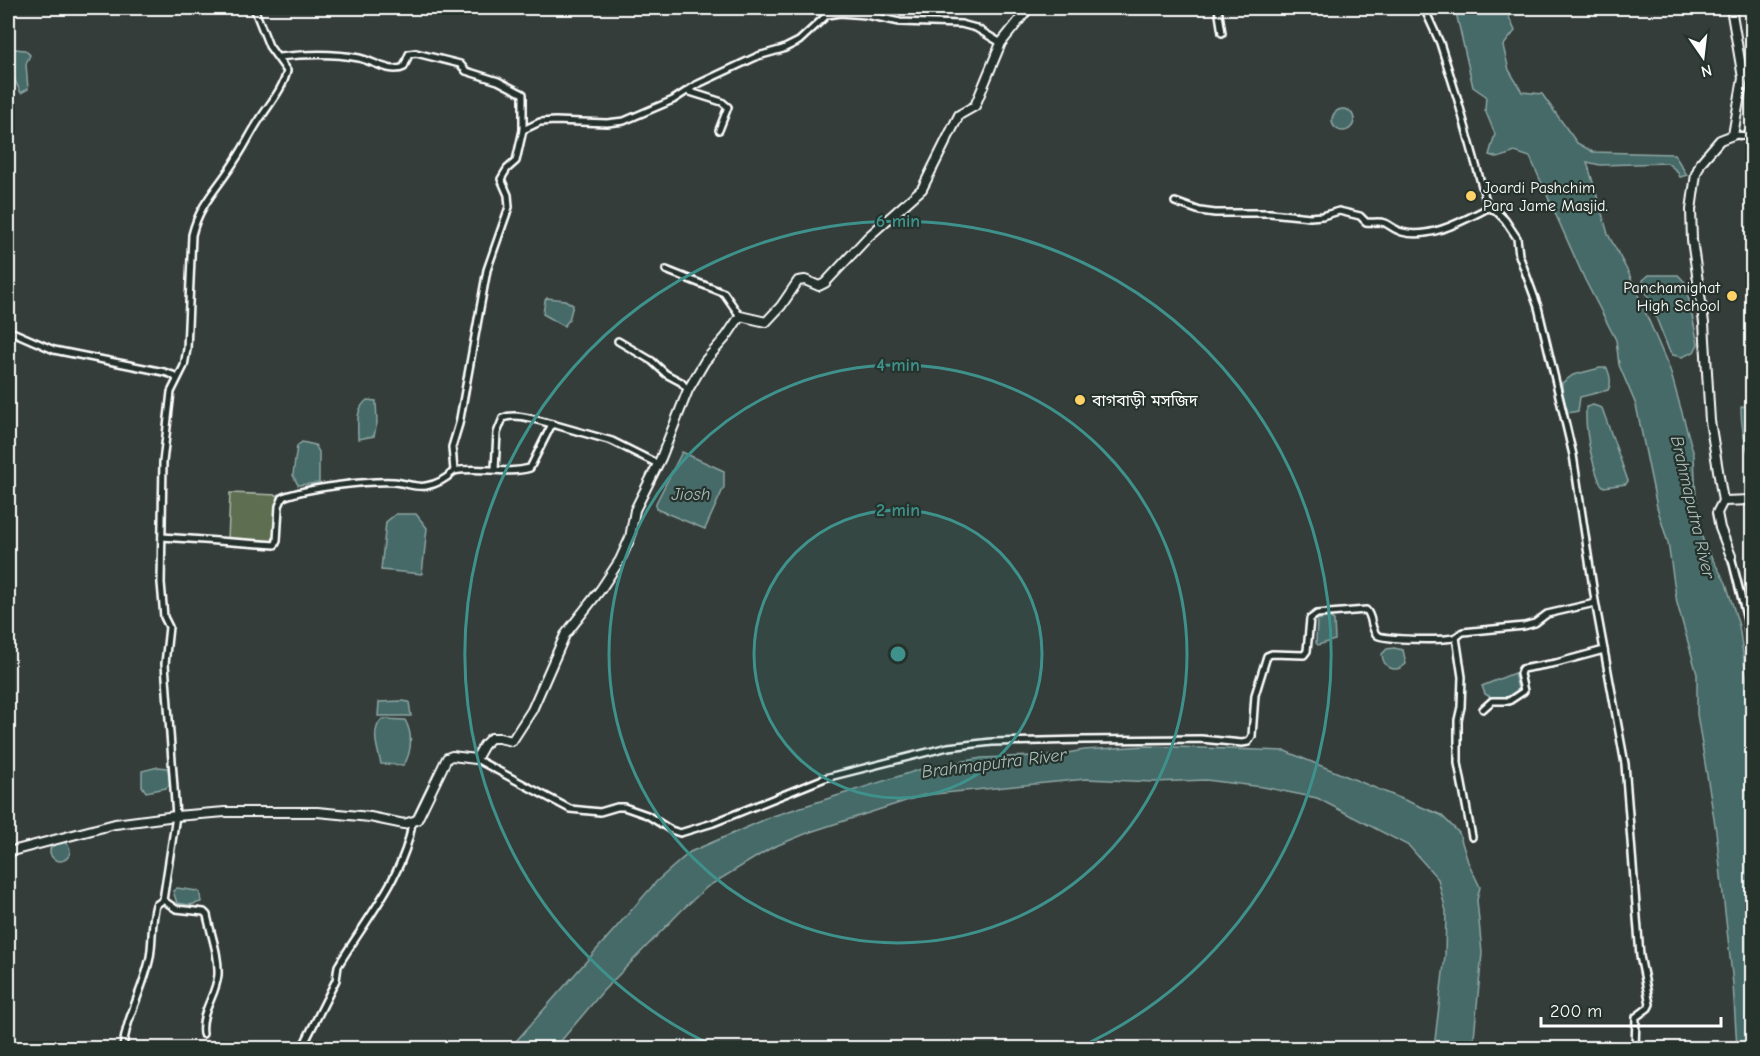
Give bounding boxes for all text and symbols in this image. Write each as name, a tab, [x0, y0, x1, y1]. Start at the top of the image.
north arrow	[1673, 27, 1733, 87]
text: N	[1699, 61, 1714, 81]
place label: Joardi Pashchim Para Jame Masjid.	[1483, 179, 1608, 215]
marker: Joardi Pashchim Para Jame Masjid.	[1464, 189, 1478, 203]
text: 6 min	[876, 211, 920, 232]
place label: Panchamighat High School	[1623, 279, 1720, 315]
marker: Panchamighat High School	[1725, 289, 1739, 303]
text: 4 min	[876, 355, 920, 376]
place label: বাগবাড়ী মসজিদ	[1091, 391, 1199, 410]
marker: বাগবাড়ী মসজিদ	[1073, 393, 1087, 407]
water label: Brahmaputra River	[1666, 434, 1719, 581]
water label: Jiosh	[671, 484, 710, 505]
text: 2 min	[876, 500, 920, 521]
centre of rings	[888, 644, 908, 664]
water label: Brahmaputra River	[920, 744, 1069, 783]
scale bar	[1541, 990, 1721, 1028]
text: 200 m	[1550, 1001, 1602, 1022]

